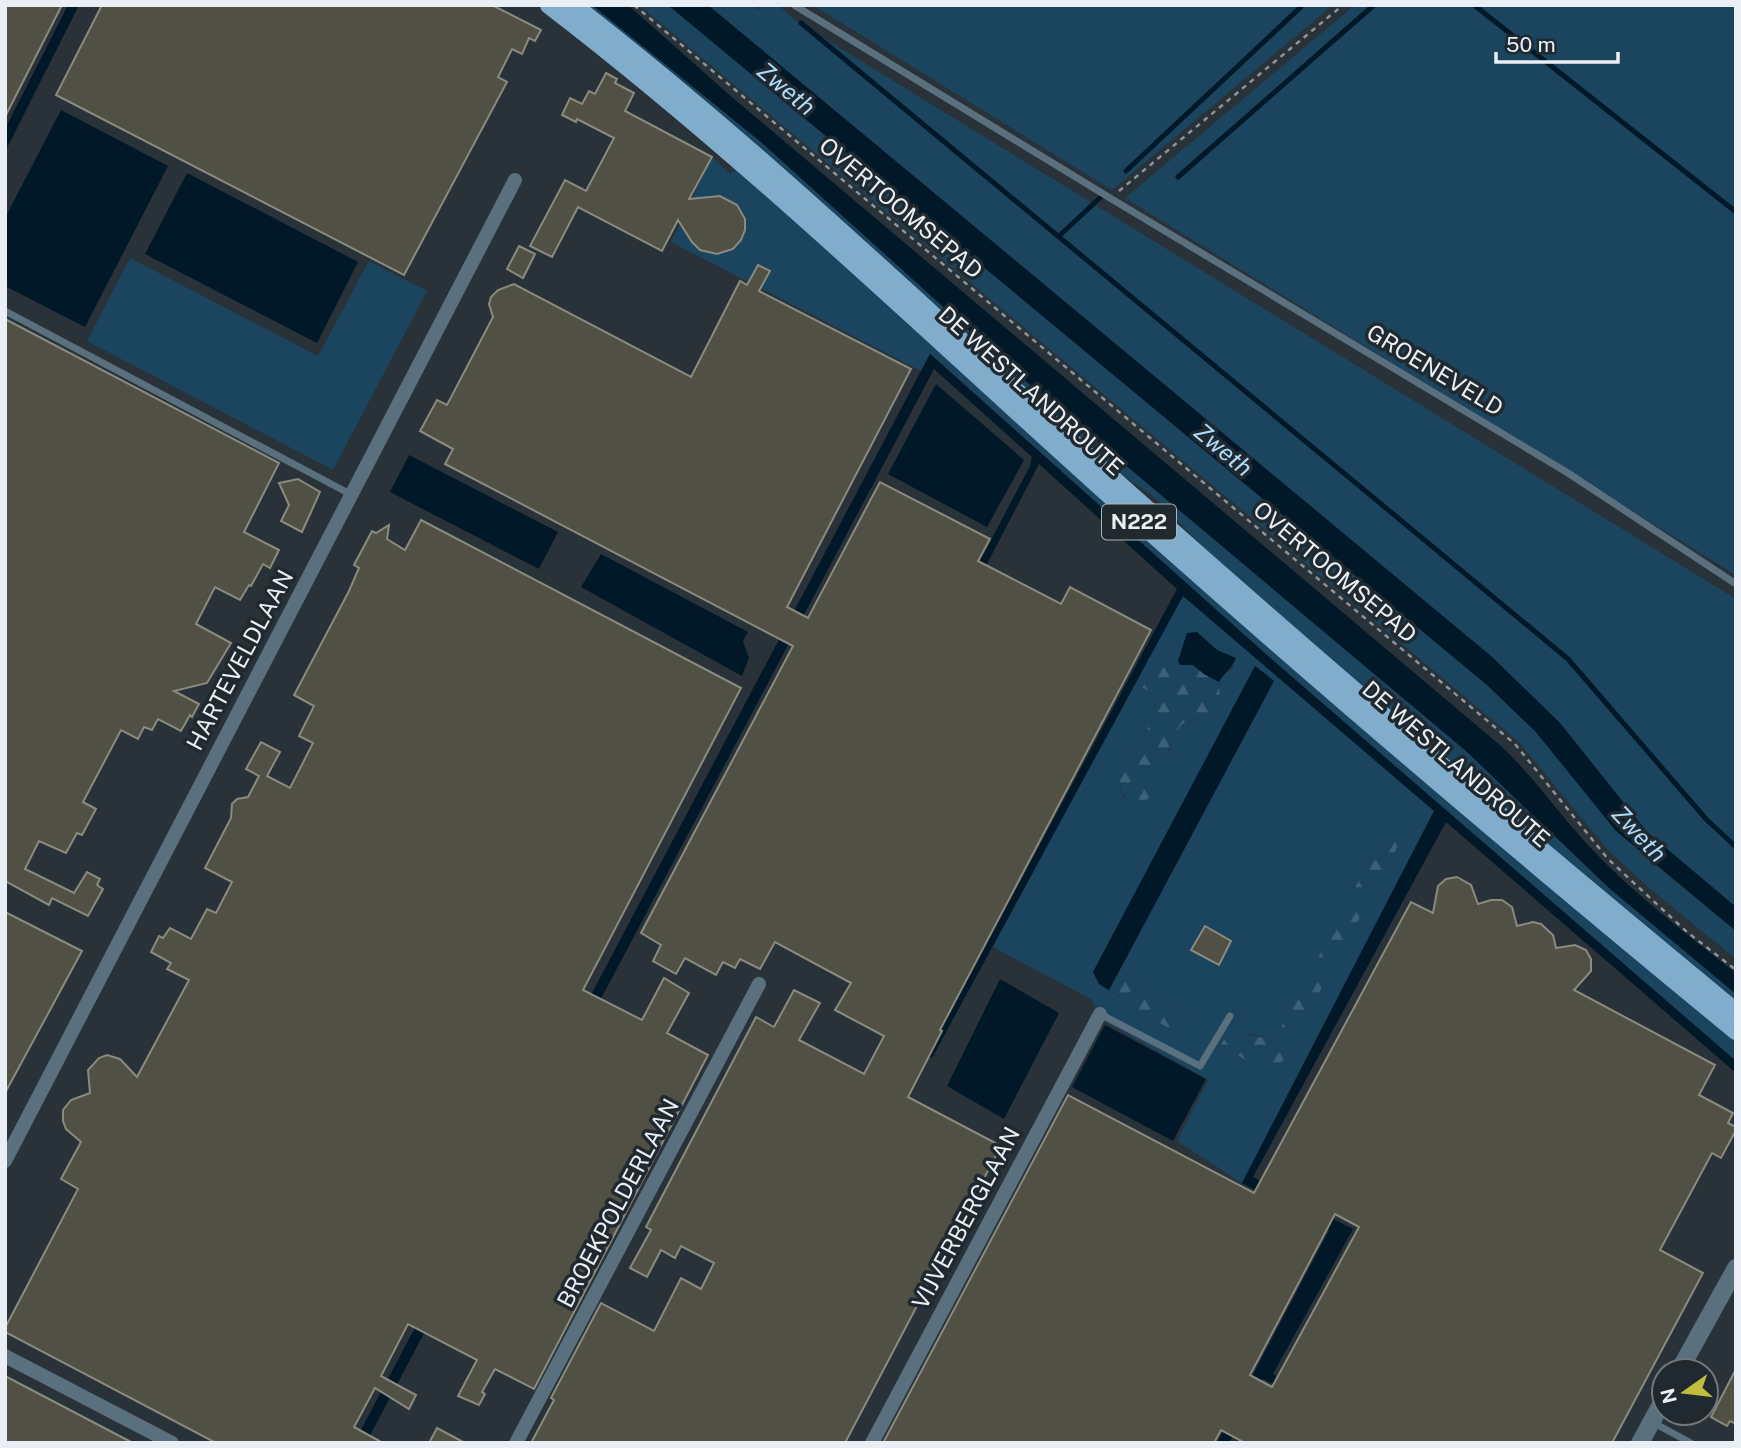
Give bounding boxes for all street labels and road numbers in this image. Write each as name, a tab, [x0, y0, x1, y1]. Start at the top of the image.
street label: OVERTOOMSEPAD	[814, 132, 988, 284]
street label: DE WESTLANDROUTE	[933, 300, 1129, 481]
street label: GROENEVELD	[1362, 318, 1508, 421]
street label: OVERTOOMSEPAD	[1248, 496, 1422, 648]
road number: N222	[1102, 504, 1176, 540]
street label: HARTEVELDLAAN	[181, 565, 298, 755]
street label: DE WESTLANDROUTE	[1357, 675, 1556, 852]
street label: BROEKPOLDERLAAN	[551, 1094, 684, 1312]
street label: VIJVERBERGLAAN	[906, 1122, 1025, 1313]

